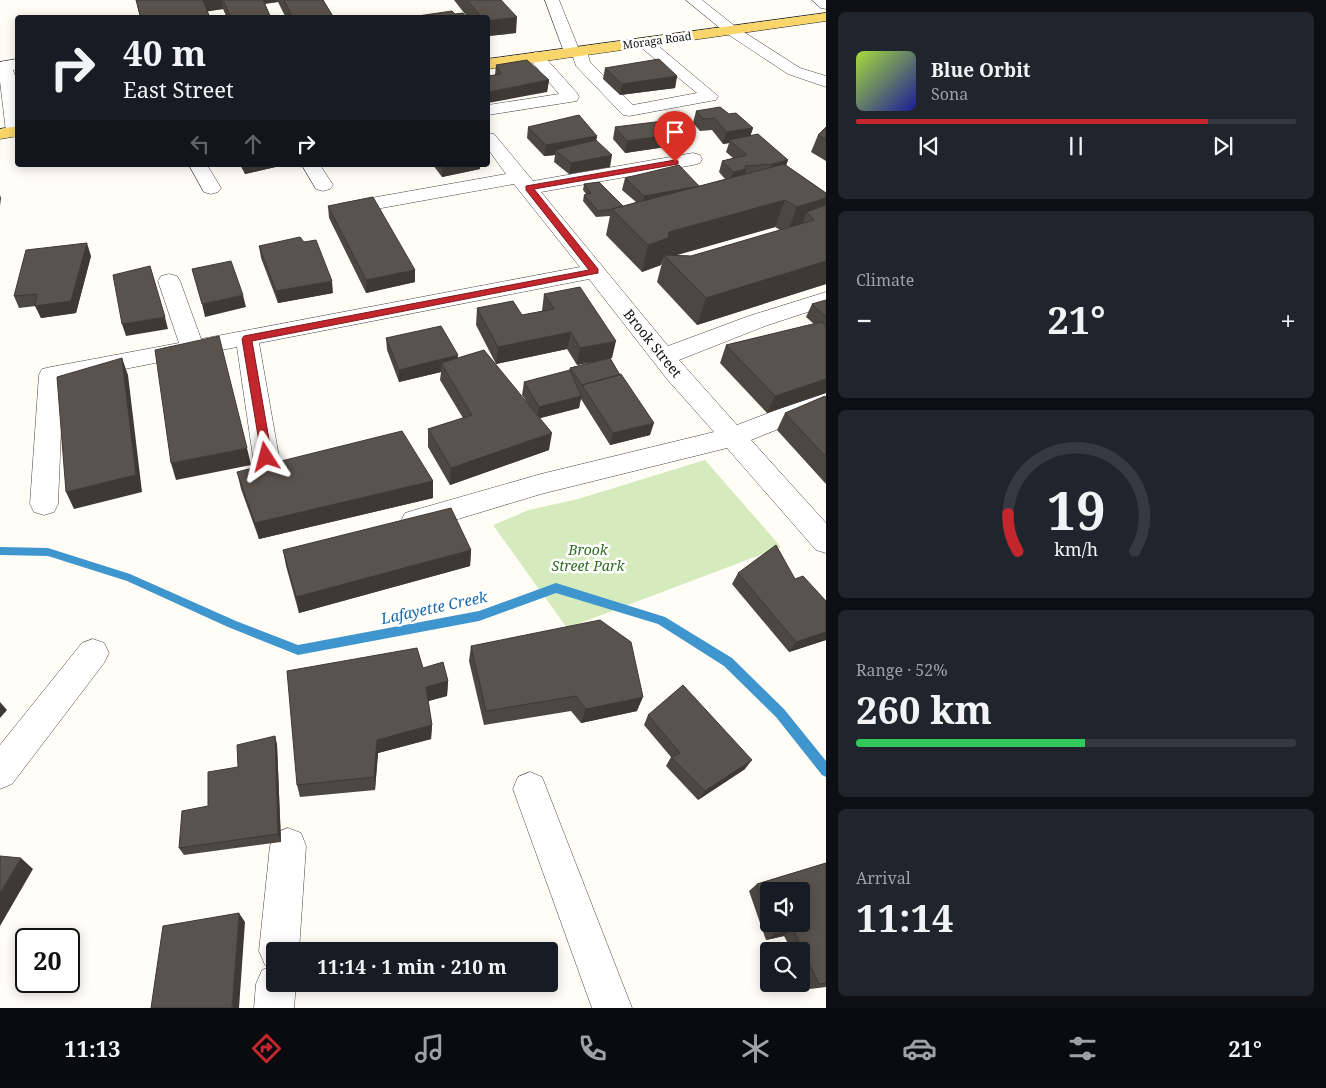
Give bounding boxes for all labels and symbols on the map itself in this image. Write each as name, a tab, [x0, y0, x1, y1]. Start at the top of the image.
street label: Moraga Road	[622, 28, 693, 52]
pin	[654, 111, 696, 162]
street label: Brook Street	[620, 305, 686, 381]
position arrow	[239, 430, 291, 482]
park label: Brook Street Park	[552, 540, 625, 575]
water label: Lafayette Creek	[378, 586, 489, 628]
speed limit sign: 20	[15, 928, 80, 993]

